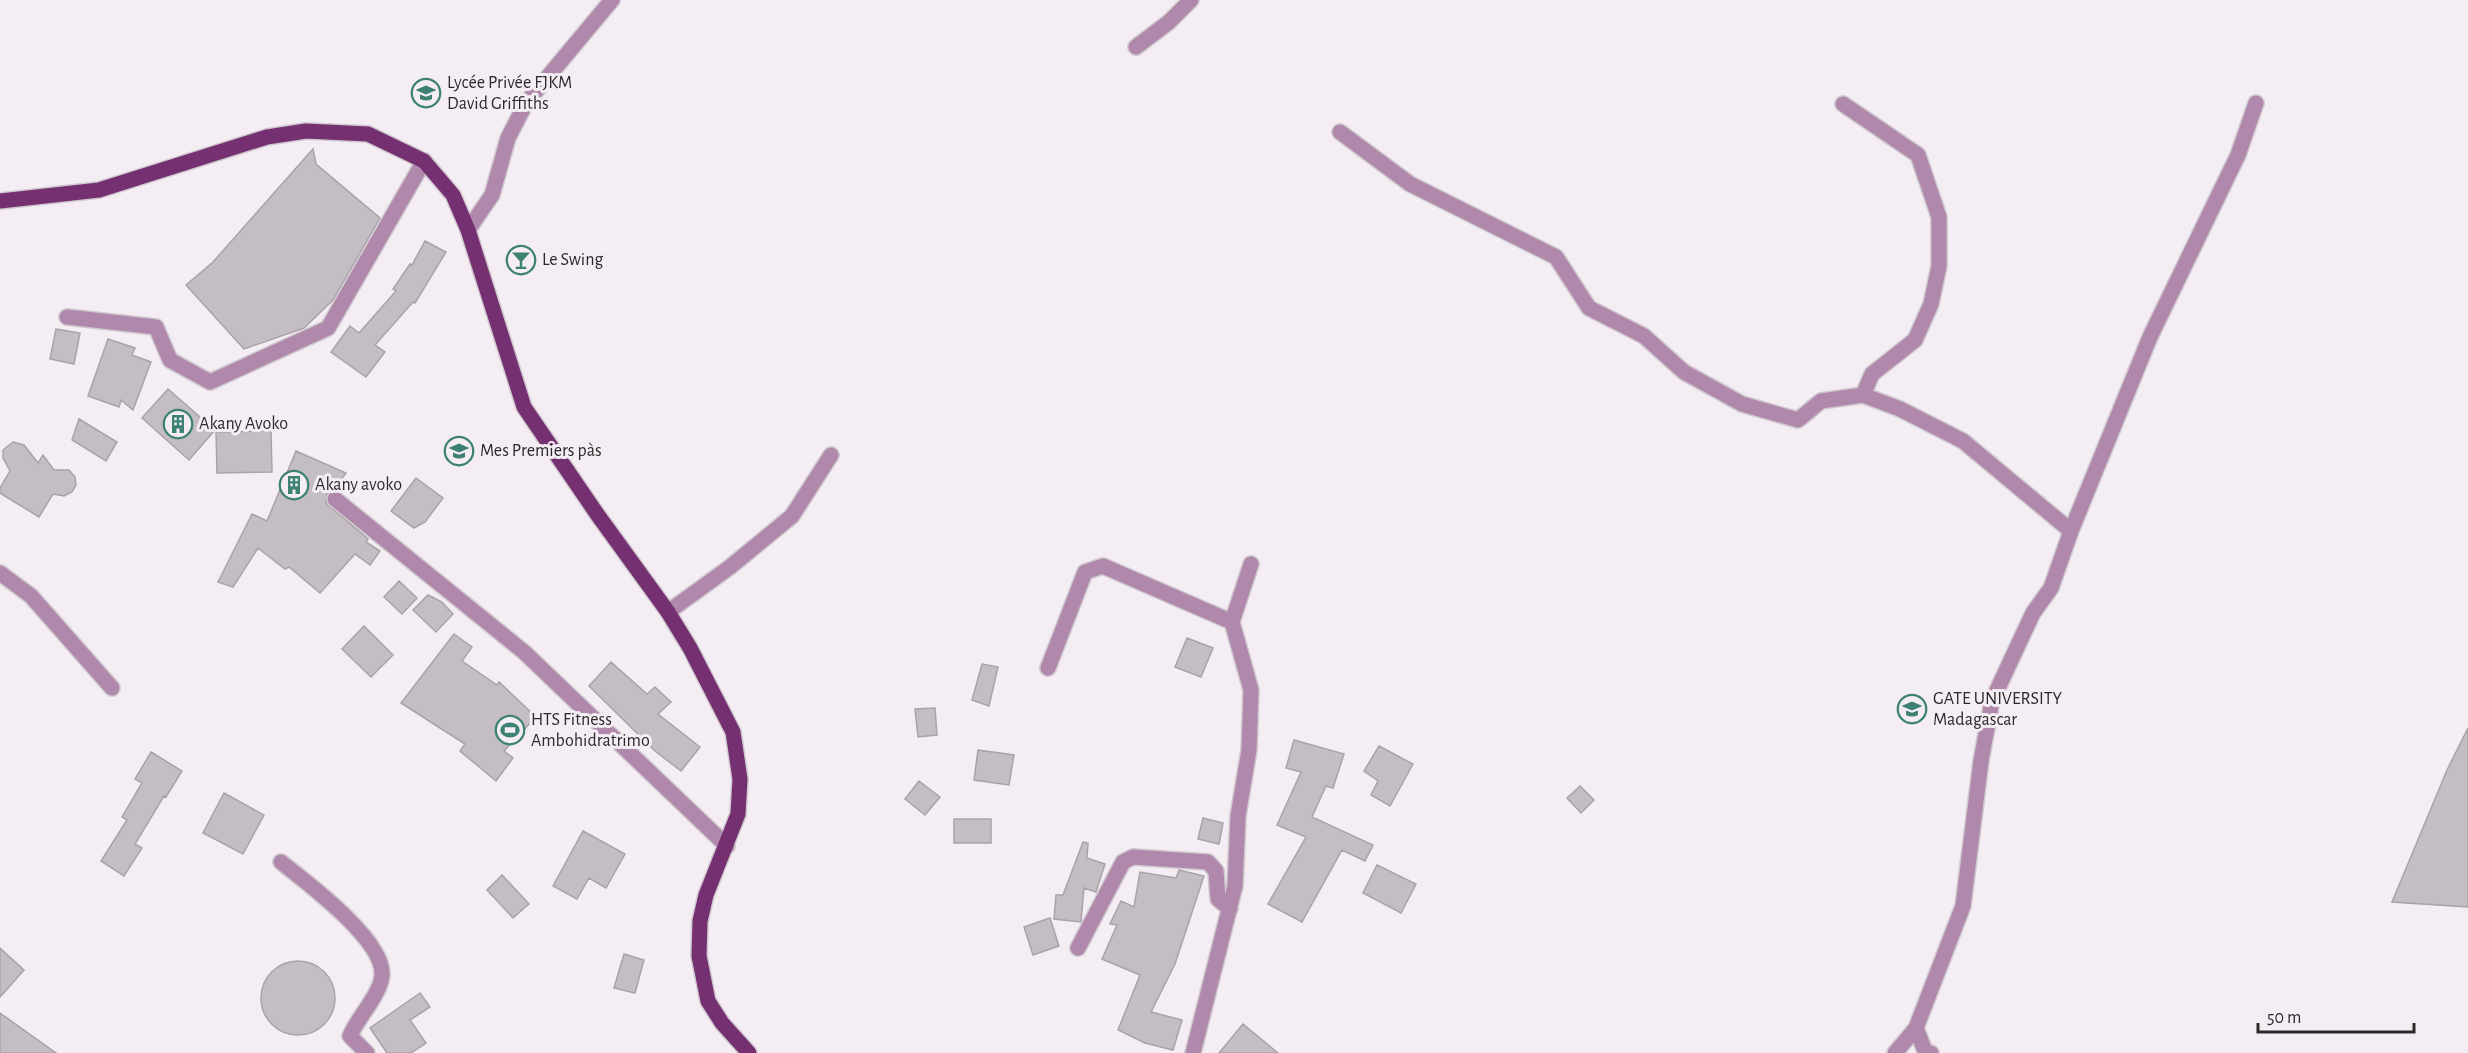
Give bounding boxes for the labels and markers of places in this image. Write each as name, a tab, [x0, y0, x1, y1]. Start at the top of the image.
place label: Lycée Privée FJKM David Griffiths	[447, 74, 572, 113]
school or university icon: Lycée Privée FJKM David Griffiths	[410, 77, 442, 109]
bar icon: Le Swing	[505, 244, 537, 276]
place label: Le Swing	[542, 251, 603, 269]
building icon: Akany Avoko	[162, 408, 194, 440]
place label: Akany Avoko	[199, 415, 288, 433]
school or university icon: Mes Premiers pàs	[443, 435, 475, 467]
place label: Mes Premiers pàs	[480, 442, 602, 460]
building icon: Akany avoko	[278, 469, 310, 501]
place label: Akany avoko	[315, 476, 402, 494]
place label: GATE UNIVERSITY Madagascar	[1933, 690, 2062, 729]
school or university icon: GATE UNIVERSITY Madagascar	[1896, 693, 1928, 725]
place label: HTS Fitness Ambohidratrimo	[531, 711, 650, 750]
sports icon: HTS Fitness Ambohidratrimo	[494, 714, 526, 746]

